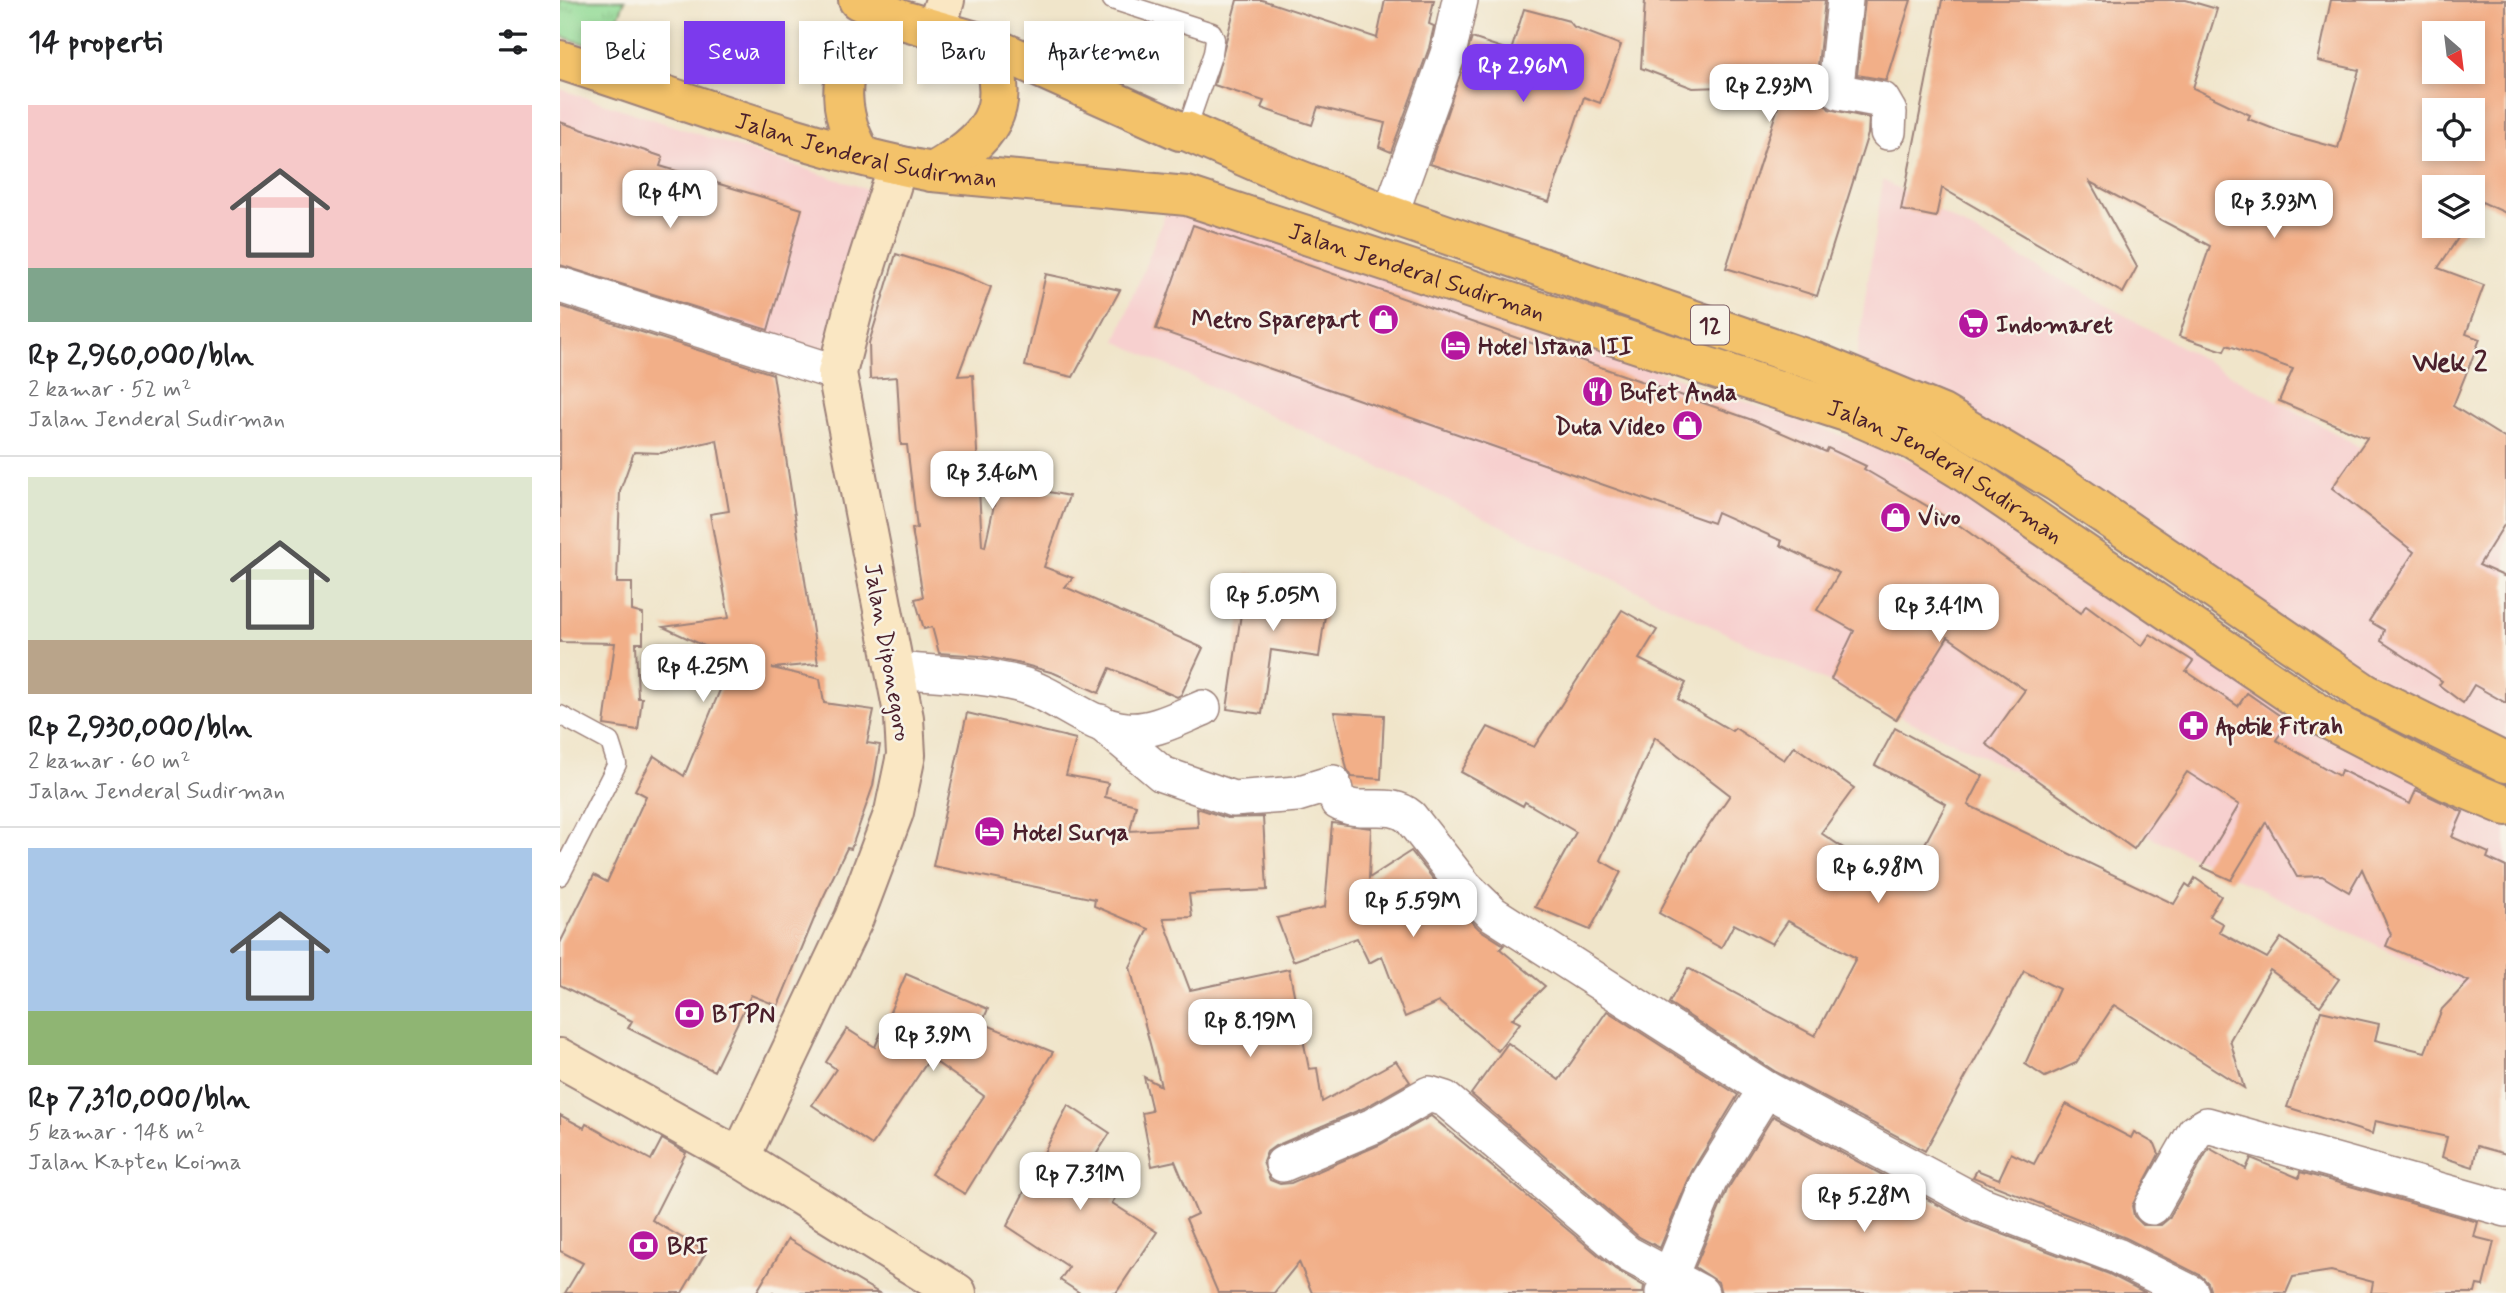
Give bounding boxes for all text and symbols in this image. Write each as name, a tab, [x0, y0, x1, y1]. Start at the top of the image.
chip: Beli	[581, 21, 670, 84]
chip: Sewa	[684, 21, 785, 84]
chip: Filter	[799, 21, 903, 84]
chip: Baru	[917, 21, 1010, 84]
chip: Apartemen	[1024, 21, 1184, 84]
north arrow	[2422, 21, 2485, 84]
map controls	[2422, 21, 2485, 238]
text: 14 properti	[28, 23, 162, 62]
icon: filters	[494, 23, 532, 61]
pin: Rp 2.96M	[1451, 44, 1595, 104]
text: Rp 2.96M	[1478, 52, 1568, 82]
pin: Rp 2.93M	[1697, 64, 1841, 124]
text: Rp 2.93M	[1726, 72, 1812, 102]
button: locate	[2422, 98, 2485, 161]
street label: Jalan Jenderal Sudirman	[731, 106, 998, 195]
icon: home	[217, 150, 343, 276]
pin: Rp 4M	[621, 170, 719, 230]
button: layers	[2422, 175, 2485, 238]
text: Rp 4M	[638, 178, 702, 208]
pin: Rp 3.93M	[2202, 180, 2346, 240]
text: Rp 3.93M	[2231, 188, 2317, 218]
street label: Jalan Jenderal Sudirman	[1284, 216, 1549, 329]
shop icon: Metro Sparepart	[1367, 302, 1401, 336]
place label: Metro Sparepart	[1191, 305, 1362, 336]
road number: 12	[1691, 306, 1729, 344]
supermarket icon: Indomaret	[1956, 307, 1990, 341]
place label: Indomaret	[1996, 310, 2113, 341]
hotel icon: Hotel Istana III	[1438, 329, 1472, 363]
place label: Hotel Istana III	[1478, 332, 1633, 363]
text: Rp 2,960,000/bln	[28, 336, 254, 375]
district label: Wek 2	[2412, 345, 2488, 382]
text: 2 kamar · 52 m²	[28, 375, 191, 405]
restaurant icon: Bufet Anda	[1580, 375, 1614, 409]
place label: Bufet Anda	[1620, 378, 1737, 409]
street label: Jalan Jenderal Sudirman	[1823, 393, 2069, 552]
text: Jalan Jenderal Sudirman	[28, 405, 285, 435]
shop icon: Duta Video	[1671, 409, 1705, 443]
place label: Duta Video	[1555, 412, 1665, 443]
pin: Rp 3.46M	[920, 452, 1064, 511]
text: Rp 3.46M	[946, 459, 1038, 489]
shop icon: Vivo	[1878, 500, 1912, 534]
place label: Vivo	[1918, 503, 1961, 534]
icon: home	[217, 522, 343, 648]
street label: Jalan Diponegoro	[856, 561, 917, 744]
pin: Rp 5.05M	[1201, 574, 1345, 633]
text: Rp 5.05M	[1226, 581, 1320, 611]
pin: Rp 3.41M	[1867, 584, 2011, 644]
text: Rp 3.41M	[1895, 592, 1983, 622]
pin: Rp 4.25M	[631, 644, 775, 704]
text: Rp 4.25M	[657, 652, 749, 682]
text: Rp 2,930,000/bln	[28, 708, 252, 747]
pharmacy icon: Apotik Fitrah	[2176, 709, 2210, 743]
place label: Apotik Fitrah	[2216, 712, 2343, 746]
text: 2 kamar · 60 m²	[28, 747, 190, 777]
text: Jalan Jenderal Sudirman	[28, 777, 285, 807]
hotel icon: Hotel Surya	[973, 815, 1007, 849]
place label: Hotel Surya	[1013, 818, 1129, 849]
pin: Rp 6.98M	[1806, 846, 1950, 905]
text: Rp 6.98M	[1833, 853, 1923, 883]
pin: Rp 5.59M	[1341, 880, 1485, 939]
text: Rp 5.59M	[1365, 887, 1461, 917]
icon: home	[217, 893, 343, 1019]
bank icon: BTPN	[672, 997, 706, 1031]
place label: BTPN	[712, 1000, 775, 1031]
pin: Rp 8.19M	[1178, 1000, 1322, 1059]
text: Rp 8.19M	[1204, 1007, 1296, 1037]
pin: Rp 3.9M	[868, 1014, 998, 1073]
text: Rp 3.9M	[895, 1021, 971, 1051]
text: Rp 7,310,000/bln	[28, 1079, 250, 1118]
text: 5 kamar · 148 m²	[28, 1118, 205, 1148]
text: Jalan Kapten Koima	[28, 1148, 242, 1178]
pin: Rp 7.31M	[1008, 1152, 1152, 1212]
text: Rp 7.31M	[1036, 1160, 1124, 1190]
pin: Rp 5.28M	[1792, 1174, 1936, 1234]
text: Rp 5.28M	[1818, 1182, 1910, 1212]
bank icon: BRI	[627, 1229, 661, 1263]
place label: BRI	[667, 1232, 708, 1263]

